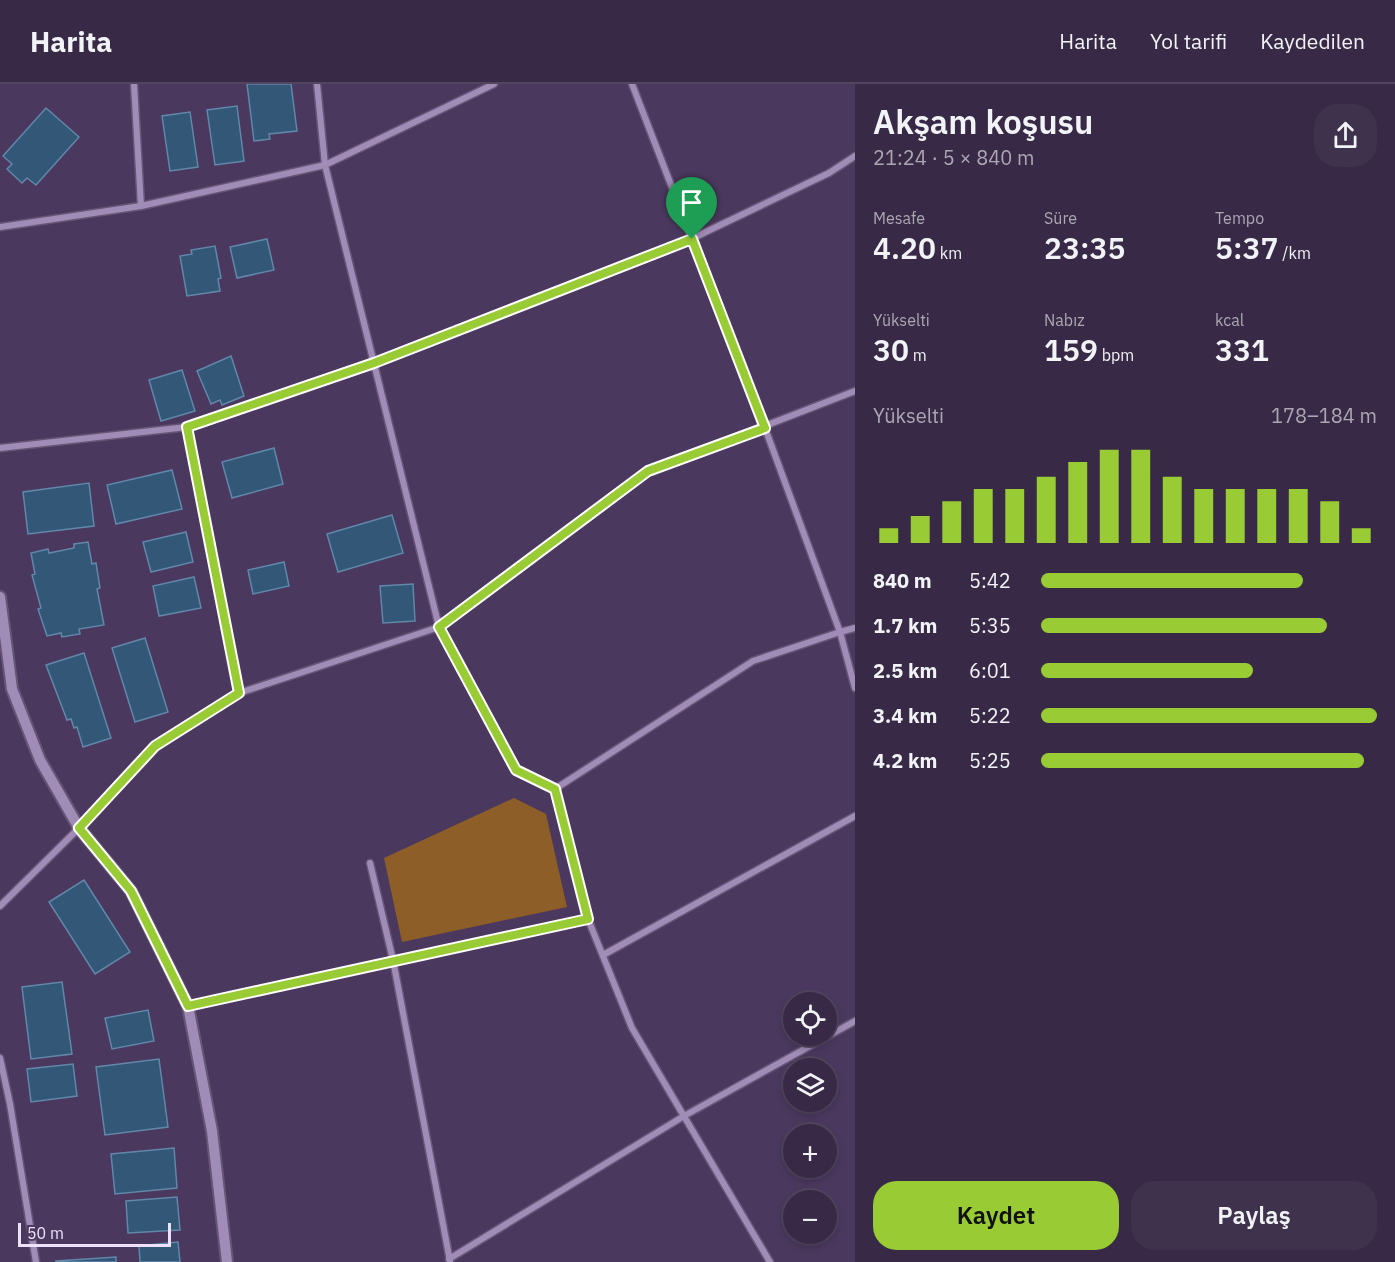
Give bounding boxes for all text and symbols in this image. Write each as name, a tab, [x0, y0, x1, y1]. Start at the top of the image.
text: Harita	[30, 23, 112, 60]
text: Harita	[1059, 27, 1117, 55]
text: Yol tarifi	[1150, 27, 1227, 55]
text: Kaydedilen	[1260, 27, 1365, 55]
text: Akşam koşusu	[873, 100, 1093, 143]
button: share	[1314, 104, 1377, 167]
text: 21:24 · 5 × 840 m	[873, 144, 1034, 171]
pin	[666, 177, 717, 239]
icon: arrive	[675, 186, 708, 219]
text: Mesafe	[873, 208, 925, 228]
text: Süre	[1044, 208, 1077, 228]
text: Tempo	[1215, 208, 1264, 228]
text: 4.20	[873, 228, 936, 267]
text: 23:35	[1044, 228, 1126, 267]
text: 5:37	[1215, 228, 1279, 267]
text: km	[936, 243, 962, 263]
text: /km	[1279, 243, 1311, 263]
text: Yükselti	[873, 310, 930, 330]
text: Nabız	[1044, 310, 1085, 330]
text: kcal	[1215, 310, 1244, 330]
text: 30	[873, 330, 909, 369]
text: 159	[1044, 330, 1098, 369]
text: 331	[1215, 330, 1269, 369]
text: m	[909, 345, 927, 365]
text: bpm	[1098, 345, 1134, 365]
text: Yükselti	[873, 402, 944, 429]
text: 178–184 m	[1271, 402, 1377, 429]
text: 840 m	[873, 567, 932, 594]
text: 5:42	[969, 567, 1011, 594]
text: 1.7 km	[873, 612, 937, 639]
text: 5:35	[969, 612, 1011, 639]
text: 2.5 km	[873, 657, 937, 684]
text: 6:01	[969, 657, 1011, 684]
text: 3.4 km	[873, 702, 937, 729]
text: 5:22	[969, 702, 1011, 729]
text: 4.2 km	[873, 747, 937, 774]
text: 5:25	[969, 747, 1011, 774]
map controls	[783, 992, 837, 1244]
button: locate	[783, 992, 837, 1046]
button: layers	[783, 1058, 837, 1112]
button: +	[783, 1124, 837, 1178]
button: Kaydet	[873, 1181, 1119, 1250]
button: Paylaş	[1131, 1181, 1377, 1250]
button: −	[783, 1190, 837, 1244]
scale bar	[18, 1220, 171, 1248]
text: 50 m	[27, 1223, 64, 1243]

